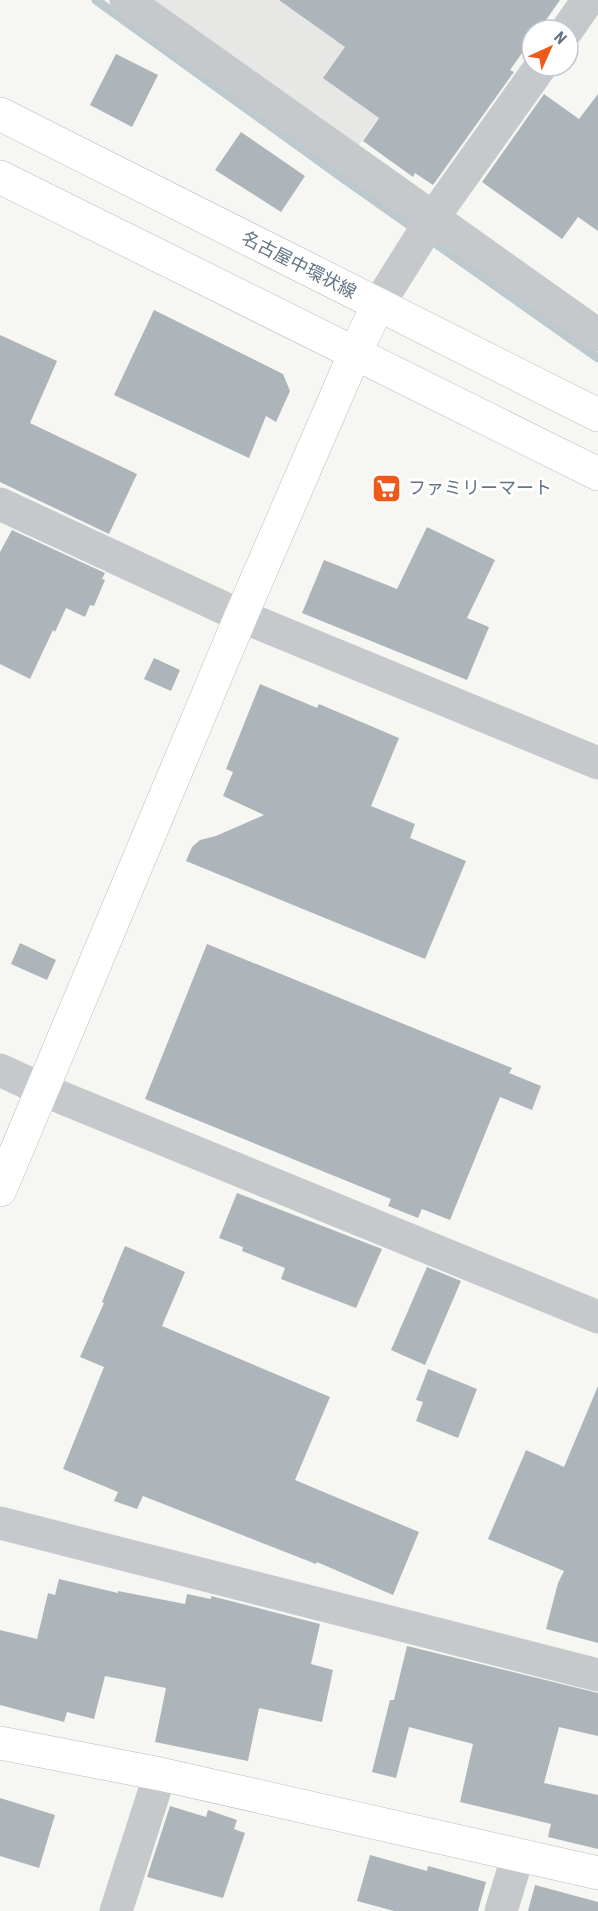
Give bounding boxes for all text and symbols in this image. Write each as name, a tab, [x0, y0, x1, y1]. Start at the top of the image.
north arrow	[520, 18, 580, 78]
text: N	[550, 28, 570, 48]
street label: 名古屋中環状線	[238, 227, 360, 303]
supermarket icon: ファミリーマート	[371, 472, 403, 504]
place label: ファミリーマート	[408, 477, 552, 498]

